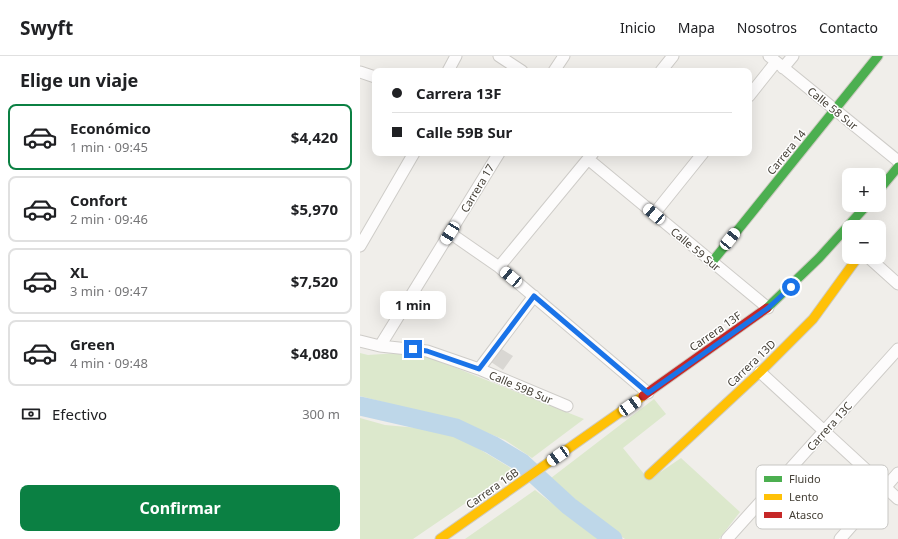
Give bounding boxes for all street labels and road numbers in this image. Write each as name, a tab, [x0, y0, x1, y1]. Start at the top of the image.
street label: Calle 58 Sur	[805, 83, 862, 133]
street label: Carrera 14	[763, 126, 809, 178]
street label: Carrera 17	[457, 161, 497, 215]
street label: Calle 59 Sur	[668, 224, 724, 275]
street label: Carrera 13F	[686, 308, 744, 354]
street label: Carrera 13D	[723, 336, 779, 390]
street label: Calle 59B Sur	[487, 367, 556, 407]
street label: Carrera 13C	[803, 398, 855, 454]
street label: Carrera 16B	[463, 464, 521, 512]

